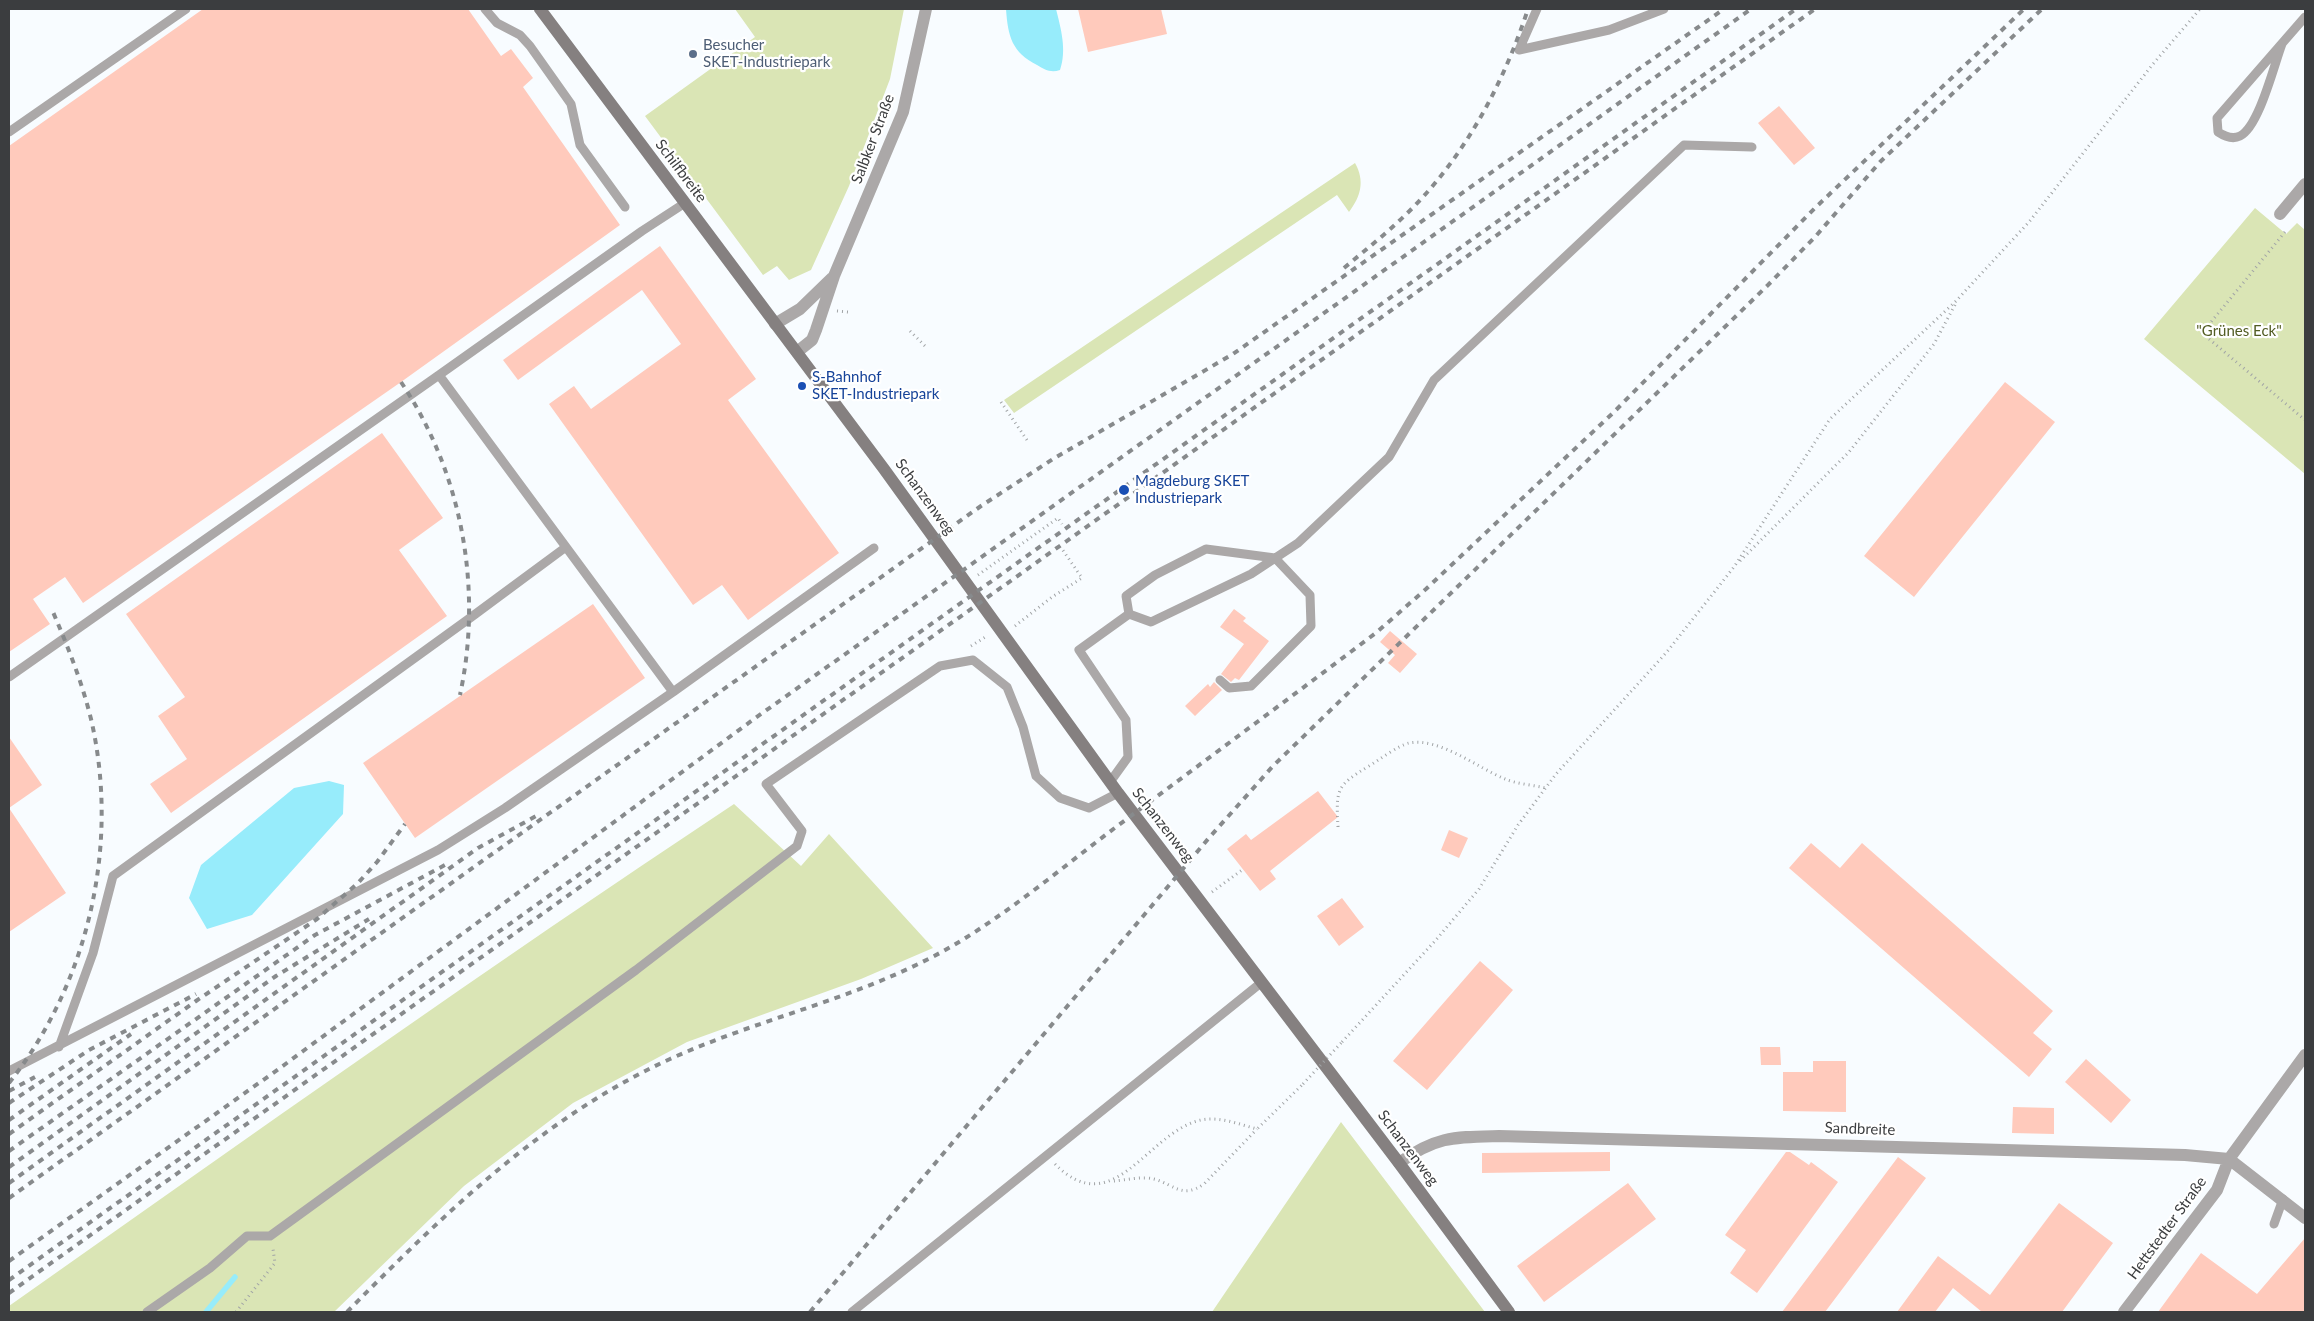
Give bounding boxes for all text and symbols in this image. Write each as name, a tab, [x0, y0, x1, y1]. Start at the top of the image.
place label: Besucher SKET-Industriepark	[703, 36, 830, 71]
marker: Besucher SKET-Industriepark	[687, 48, 699, 60]
street label: Salbker Straße	[848, 92, 898, 186]
street label: Schilfbreite	[651, 136, 711, 206]
park label: "Grünes Eck"	[2196, 322, 2282, 340]
place label: S-Bahnhof SKET-Industriepark	[812, 368, 939, 403]
marker: S-Bahnhof SKET-Industriepark	[796, 380, 808, 392]
street label: Schanzenweg	[891, 455, 959, 539]
place label: Magdeburg SKET Industriepark	[1135, 472, 1249, 507]
marker: Magdeburg SKET Industriepark	[1117, 483, 1131, 497]
street label: Schanzenweg	[1128, 784, 1198, 866]
street label: Schanzenweg	[1374, 1107, 1442, 1189]
street label: Sandbreite	[1824, 1119, 1896, 1139]
street label: Hettstedter Straße	[2124, 1173, 2210, 1283]

